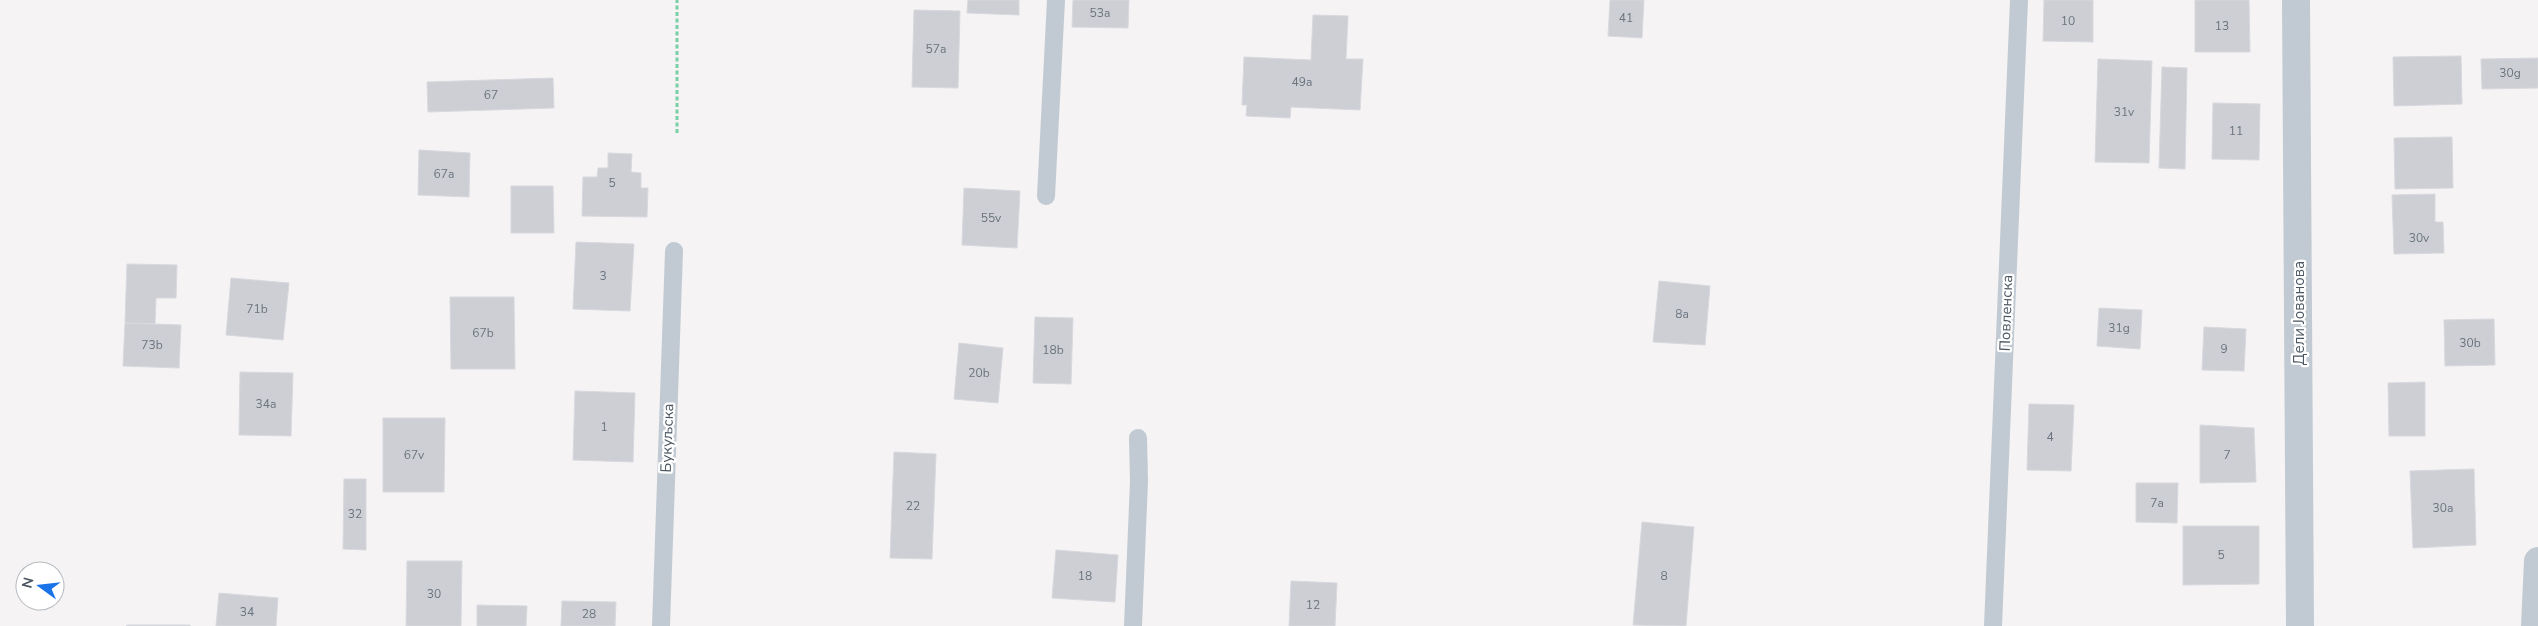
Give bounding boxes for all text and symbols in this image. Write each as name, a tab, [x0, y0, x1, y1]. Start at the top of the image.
house number: 53a	[1090, 5, 1110, 21]
house number: 41	[1619, 10, 1633, 26]
house number: 10	[2061, 13, 2075, 29]
house number: 13	[2215, 18, 2229, 34]
house number: 57a	[926, 41, 946, 57]
house number: 30g	[2499, 65, 2521, 81]
house number: 49a	[1292, 74, 1312, 90]
house number: 67	[484, 87, 498, 103]
house number: 31v	[2114, 104, 2135, 120]
house number: 11	[2229, 123, 2243, 139]
house number: 67a	[434, 166, 454, 182]
house number: 5	[608, 175, 616, 191]
house number: 55v	[981, 210, 1002, 226]
house number: 30v	[2409, 230, 2430, 246]
street label: Дели Јованова	[2289, 261, 2309, 365]
house number: 3	[599, 268, 607, 284]
street label: Повленска	[1995, 274, 2017, 352]
house number: 71b	[246, 301, 268, 317]
house number: 8a	[1675, 306, 1689, 322]
house number: 31g	[2108, 320, 2130, 336]
house number: 67b	[472, 325, 494, 341]
house number: 30b	[2459, 335, 2481, 351]
house number: 73b	[141, 337, 163, 353]
house number: 9	[2220, 341, 2228, 357]
house number: 18b	[1042, 342, 1064, 358]
house number: 20b	[968, 365, 990, 381]
house number: 34a	[256, 396, 276, 412]
street label: Букуљска	[656, 403, 678, 473]
house number: 1	[600, 419, 608, 435]
house number: 4	[2046, 429, 2054, 445]
house number: 67v	[404, 447, 425, 463]
house number: 7	[2223, 447, 2231, 463]
house number: 7a	[2150, 495, 2164, 511]
house number: 22	[906, 498, 920, 514]
house number: 30a	[2433, 500, 2453, 516]
house number: 32	[348, 506, 362, 522]
house number: 5	[2217, 547, 2225, 563]
north arrow	[15, 561, 65, 611]
house number: 18	[1078, 568, 1092, 584]
house number: 8	[1660, 568, 1668, 584]
text: N	[17, 575, 38, 590]
house number: 30	[427, 586, 441, 602]
house number: 12	[1306, 597, 1320, 613]
house number: 34	[240, 604, 254, 620]
house number: 28	[582, 606, 596, 622]

